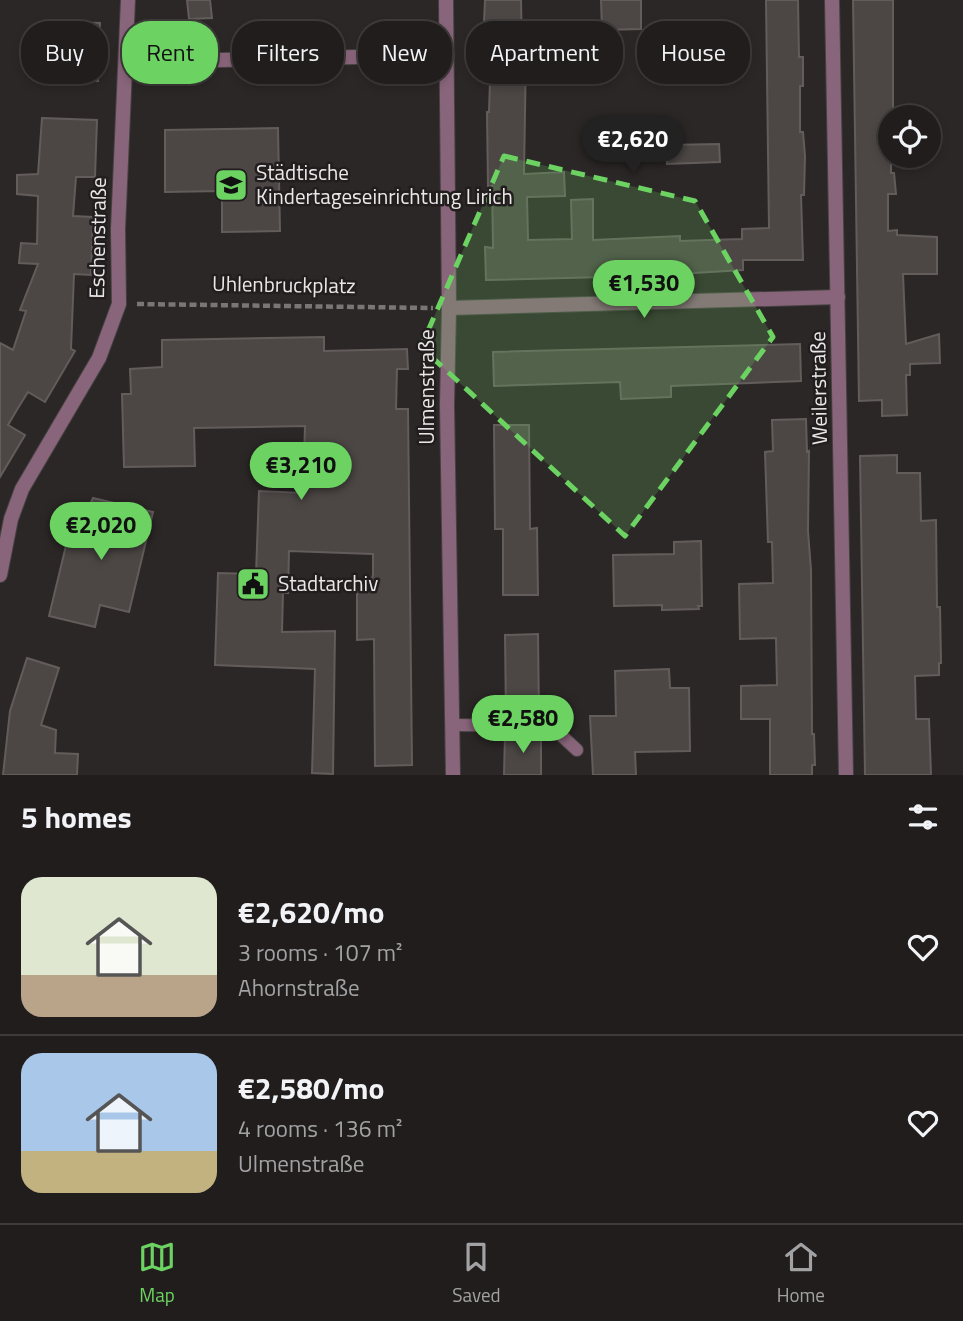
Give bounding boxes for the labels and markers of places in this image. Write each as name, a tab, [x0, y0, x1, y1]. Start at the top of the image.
pin: €2,620	[576, 116, 690, 176]
place label: Städtische Kindertageseinrichtung Lirich	[256, 156, 513, 212]
school or university icon: Städtische Kindertageseinrichtung Lirich	[212, 166, 250, 204]
pin: €1,530	[587, 260, 701, 320]
pin: €3,210	[244, 442, 358, 502]
pin: €2,020	[44, 503, 158, 562]
public building icon: Stadtarchiv	[234, 565, 272, 603]
place label: Stadtarchiv	[278, 567, 378, 599]
pin: €2,580	[466, 696, 580, 755]

